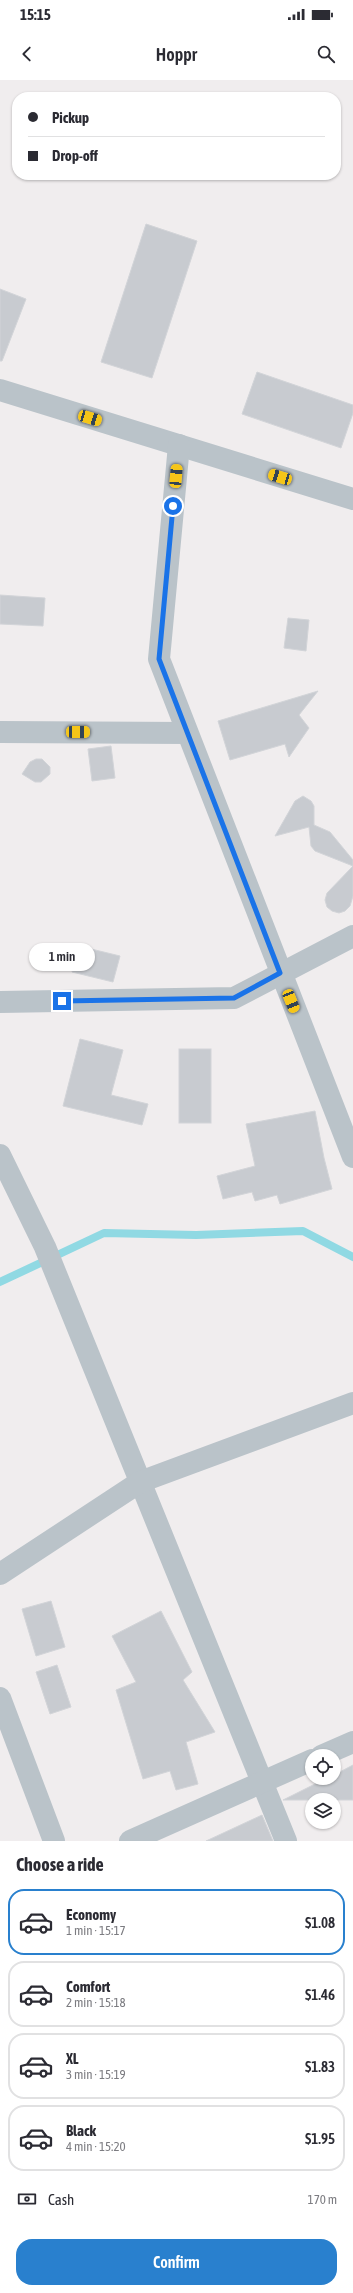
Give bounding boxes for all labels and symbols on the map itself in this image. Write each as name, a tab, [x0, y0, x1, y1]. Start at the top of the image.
car	[77, 409, 103, 427]
car	[169, 464, 183, 488]
car	[267, 468, 293, 486]
route start	[164, 497, 182, 515]
car	[66, 726, 90, 738]
callout: 1 min	[29, 943, 95, 971]
car	[281, 988, 301, 1014]
route end	[53, 992, 71, 1010]

